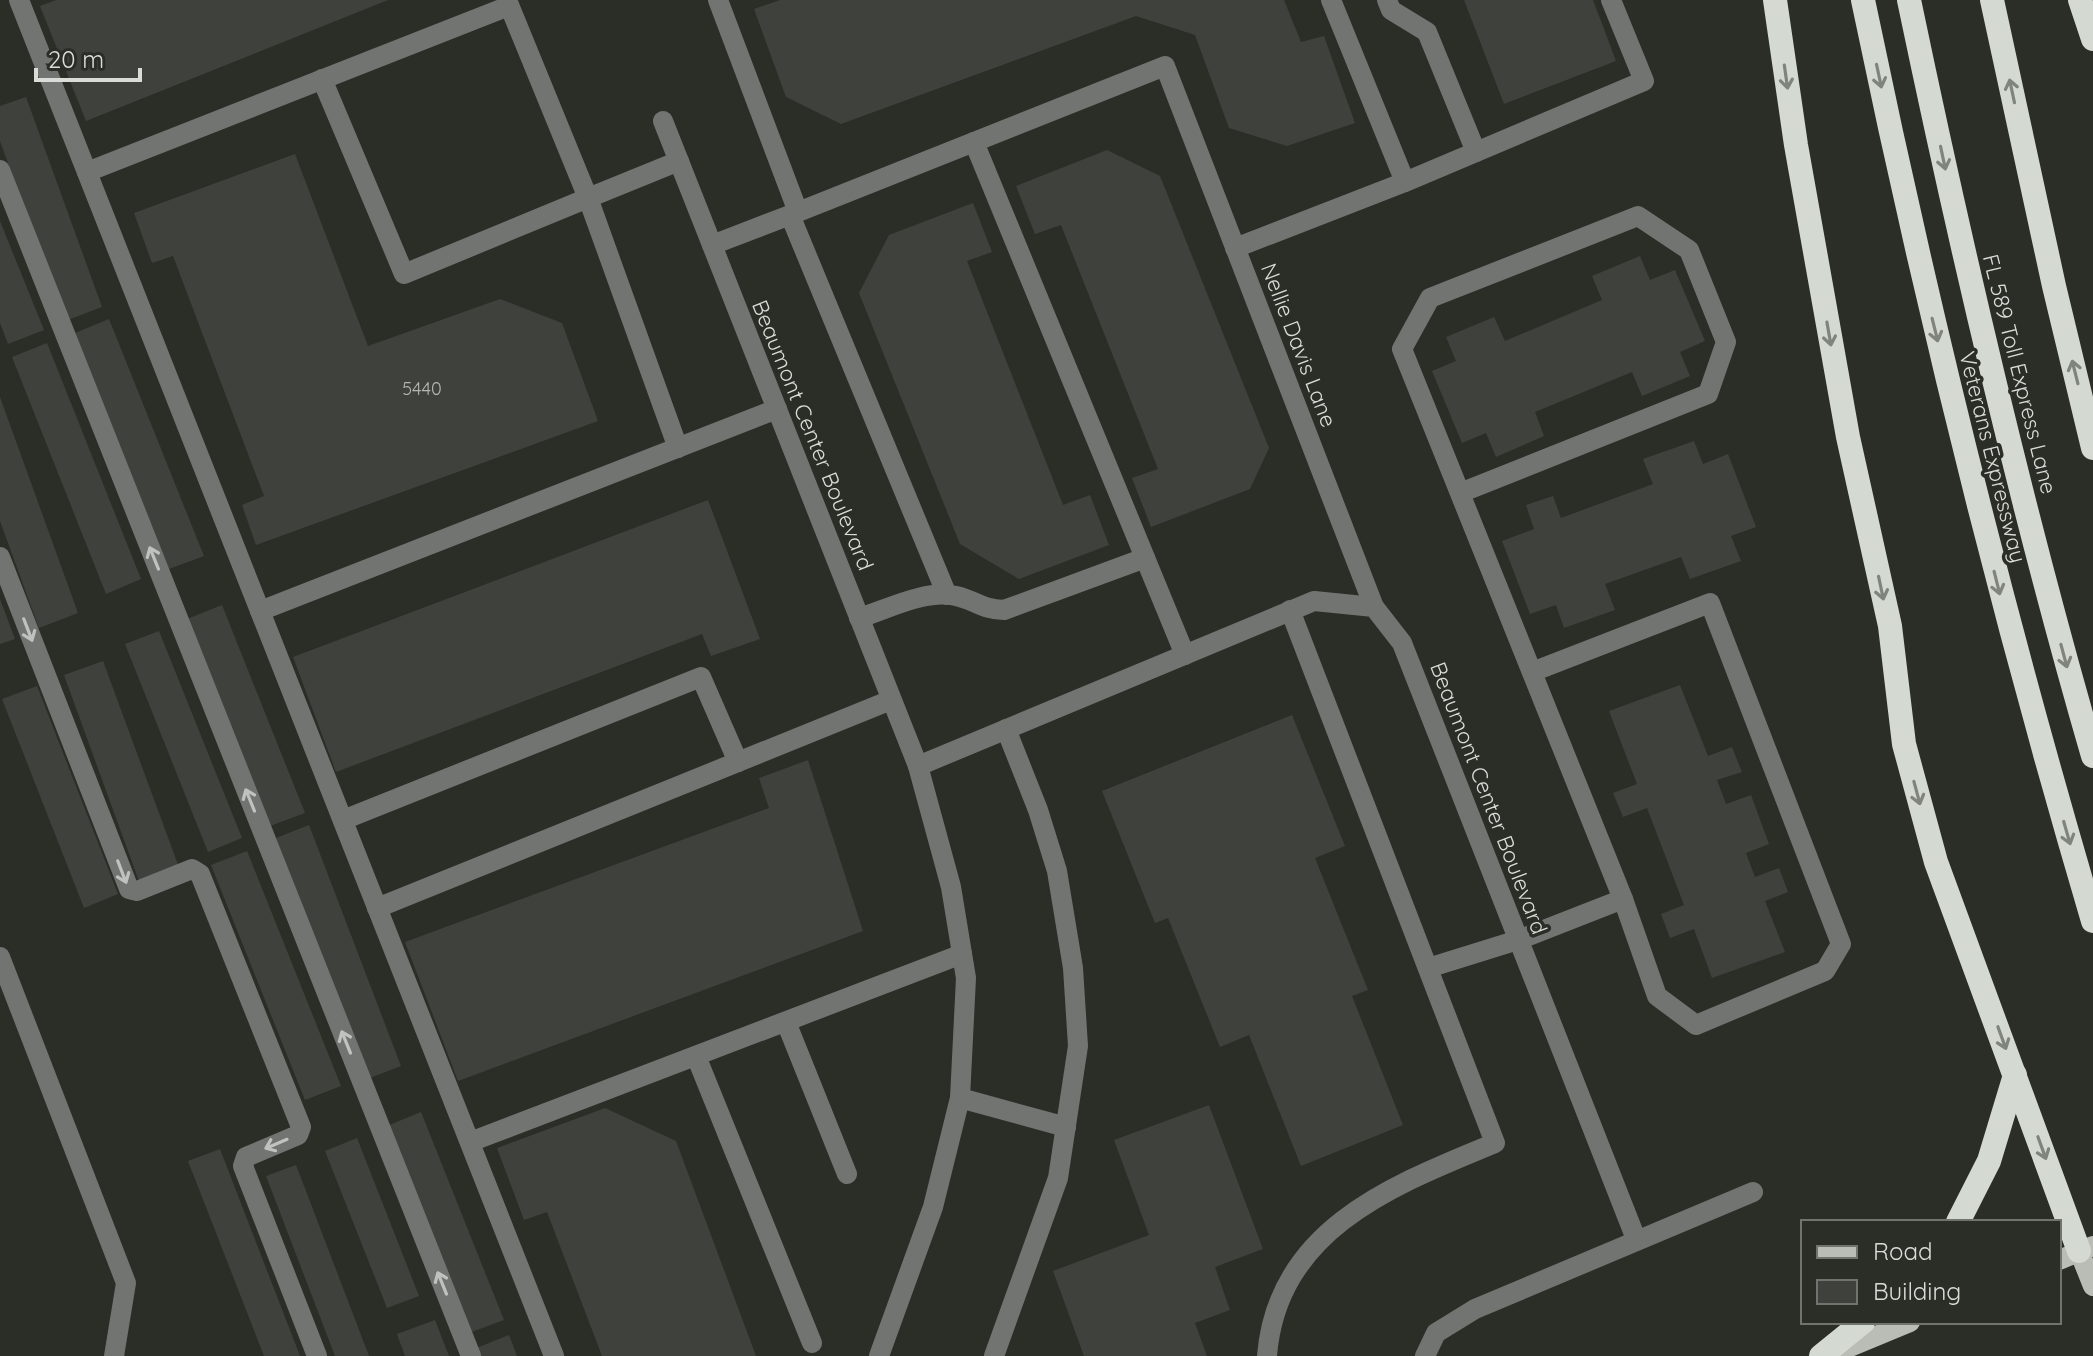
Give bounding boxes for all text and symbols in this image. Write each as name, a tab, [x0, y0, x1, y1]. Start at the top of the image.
scale bar	[36, 32, 140, 82]
text: 20 m	[48, 44, 104, 74]
one-way arrow	[1872, 63, 1887, 89]
one-way arrow	[1779, 64, 1794, 89]
one-way arrow	[2004, 79, 2019, 104]
one-way arrow	[1937, 145, 1952, 171]
street label: FL 589 Toll Express Lane	[1977, 251, 2063, 497]
street label: Nellie Davis Lane	[1255, 259, 1343, 431]
street label: Beaumont Center Boulevard	[746, 296, 880, 574]
one-way arrow	[1928, 317, 1943, 343]
one-way arrow	[1823, 320, 1838, 346]
street label: Veterans Expressway	[1953, 348, 2033, 566]
one-way arrow	[2066, 360, 2081, 385]
house number: 5440	[402, 377, 442, 400]
one-way arrow	[146, 546, 160, 571]
one-way arrow	[1991, 569, 2006, 595]
one-way arrow	[1874, 575, 1889, 601]
one-way arrow	[22, 617, 36, 642]
one-way arrow	[2058, 642, 2073, 668]
street label: Beaumont Center Boulevard	[1424, 658, 1554, 938]
one-way arrow	[1911, 779, 1926, 805]
one-way arrow	[242, 788, 256, 813]
one-way arrow	[2060, 820, 2075, 846]
one-way arrow	[116, 859, 130, 884]
one-way arrow	[1996, 1026, 2010, 1050]
one-way arrow	[338, 1030, 352, 1055]
one-way arrow	[2036, 1136, 2050, 1160]
one-way arrow	[264, 1138, 288, 1153]
legend	[1801, 1220, 2061, 1324]
text: Road	[1873, 1236, 1933, 1266]
one-way arrow	[434, 1272, 448, 1296]
text: Building	[1873, 1276, 1961, 1306]

